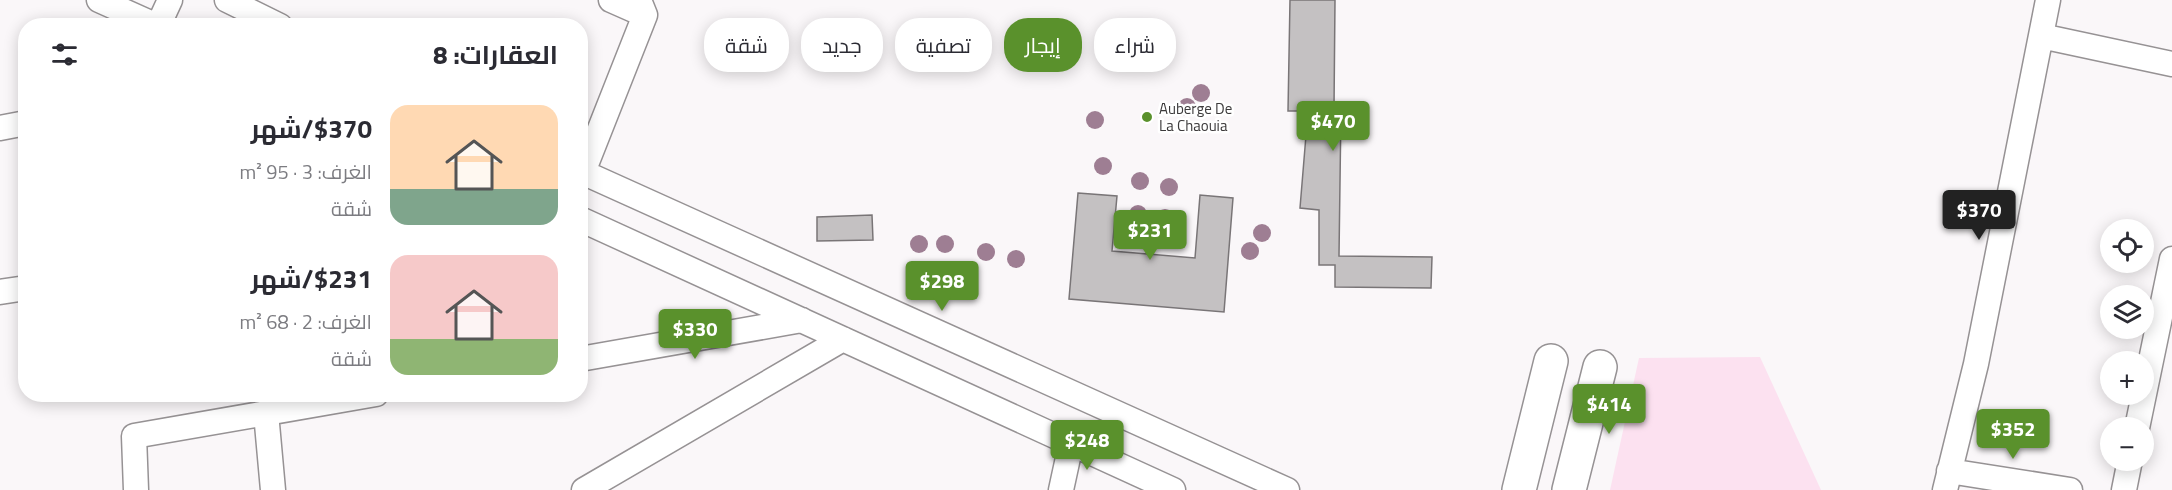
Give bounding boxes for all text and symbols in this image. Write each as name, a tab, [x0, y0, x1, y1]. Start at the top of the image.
chip: شقة	[704, 18, 789, 72]
chip: جديد	[801, 18, 883, 72]
chip: تصفية	[895, 18, 992, 72]
chip: إيجار	[1004, 18, 1082, 72]
chip: شراء	[1094, 18, 1176, 72]
text: العقارات: 8	[433, 35, 558, 74]
icon: filters	[48, 38, 81, 71]
place label: Auberge De La Chaouia	[1159, 97, 1232, 137]
pin: $470	[1297, 101, 1369, 152]
text: $470	[1311, 105, 1355, 136]
text: $370/شهر	[251, 109, 372, 148]
marker: Auberge De La Chaouia	[1140, 110, 1154, 124]
icon: home	[438, 129, 510, 201]
text: الغرف: 3 · 95 m²	[240, 156, 372, 187]
pin: $370	[1943, 190, 2015, 241]
text: شقة	[331, 193, 372, 224]
text: $370	[1957, 194, 2001, 225]
pin: $231	[1114, 210, 1186, 261]
text: $231	[1128, 214, 1172, 245]
map controls	[2100, 219, 2154, 471]
button: locate	[2100, 219, 2154, 273]
text: $231/شهر	[251, 259, 372, 298]
pin: $298	[906, 261, 978, 312]
text: $298	[920, 265, 964, 296]
icon: home	[438, 279, 510, 351]
button: layers	[2100, 285, 2154, 339]
text: الغرف: 2 · 68 m²	[240, 306, 372, 337]
pin: $330	[659, 309, 731, 360]
text: $330	[673, 313, 717, 344]
text: شقة	[331, 343, 372, 374]
button: +	[2100, 351, 2154, 405]
pin: $414	[1573, 384, 1645, 435]
text: $414	[1587, 388, 1631, 419]
pin: $352	[1977, 409, 2049, 460]
text: $352	[1991, 413, 2035, 444]
button: −	[2100, 417, 2154, 471]
pin: $248	[1051, 420, 1123, 471]
text: $248	[1065, 424, 1109, 455]

